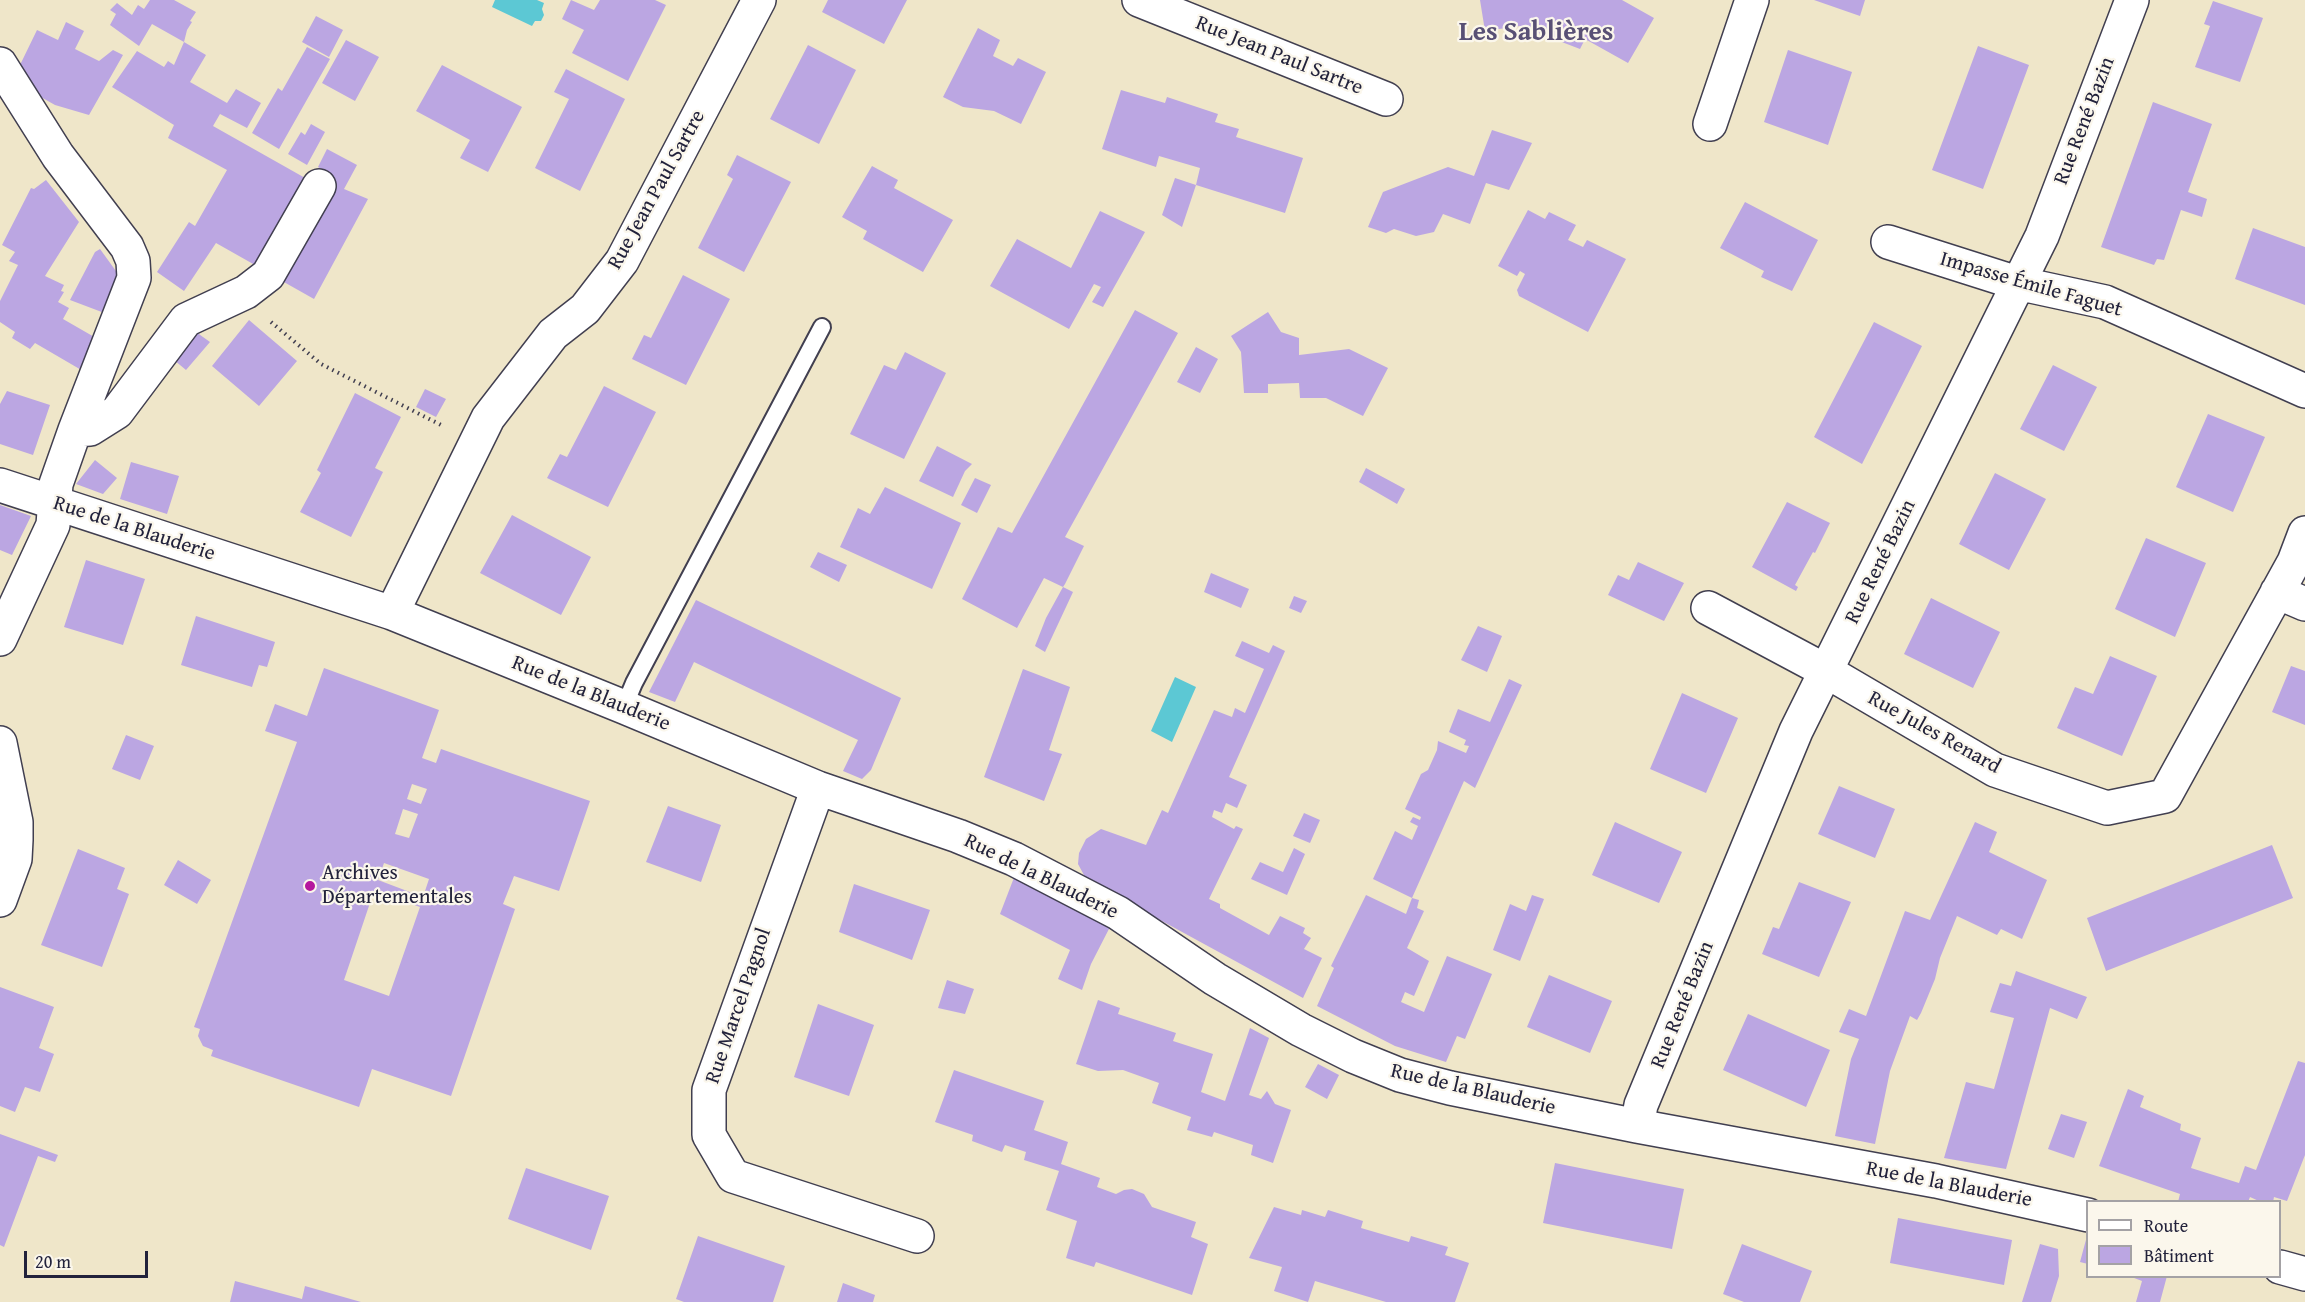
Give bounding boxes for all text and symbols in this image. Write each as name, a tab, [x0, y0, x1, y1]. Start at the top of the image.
street label: Rue Jean Paul Sartre	[1192, 11, 1366, 101]
district label: Les Sablières	[1459, 17, 1613, 49]
street label: Rue René Bazin	[2049, 54, 2121, 188]
street label: Rue Jean Paul Sartre	[603, 106, 711, 274]
street label: Impasse Émile Faguet	[1937, 247, 2125, 323]
street label: Rue de la Blauderie	[50, 491, 218, 567]
street label: Rue René Bazin	[1840, 496, 1922, 628]
street label: Rue de la Blauderie	[508, 651, 674, 737]
street label: Rue Jules Renard	[1863, 686, 2005, 780]
street label: Rue de la Blauderie	[960, 829, 1122, 925]
place label: Archives Départementales	[322, 861, 472, 911]
marker: Archives Départementales	[303, 879, 317, 893]
street label: Rue Marcel Pagnol	[701, 925, 777, 1087]
street label: Rue René Bazin	[1646, 938, 1720, 1072]
street label: Rue de la Blauderie	[1388, 1059, 1558, 1121]
street label: Rue de la Blauderie	[1864, 1157, 2034, 1213]
legend	[2086, 1200, 2281, 1278]
text: Route	[2144, 1212, 2188, 1239]
scale bar	[27, 1239, 152, 1277]
text: Bâtiment	[2144, 1242, 2214, 1269]
text: 20 m	[35, 1248, 71, 1275]

